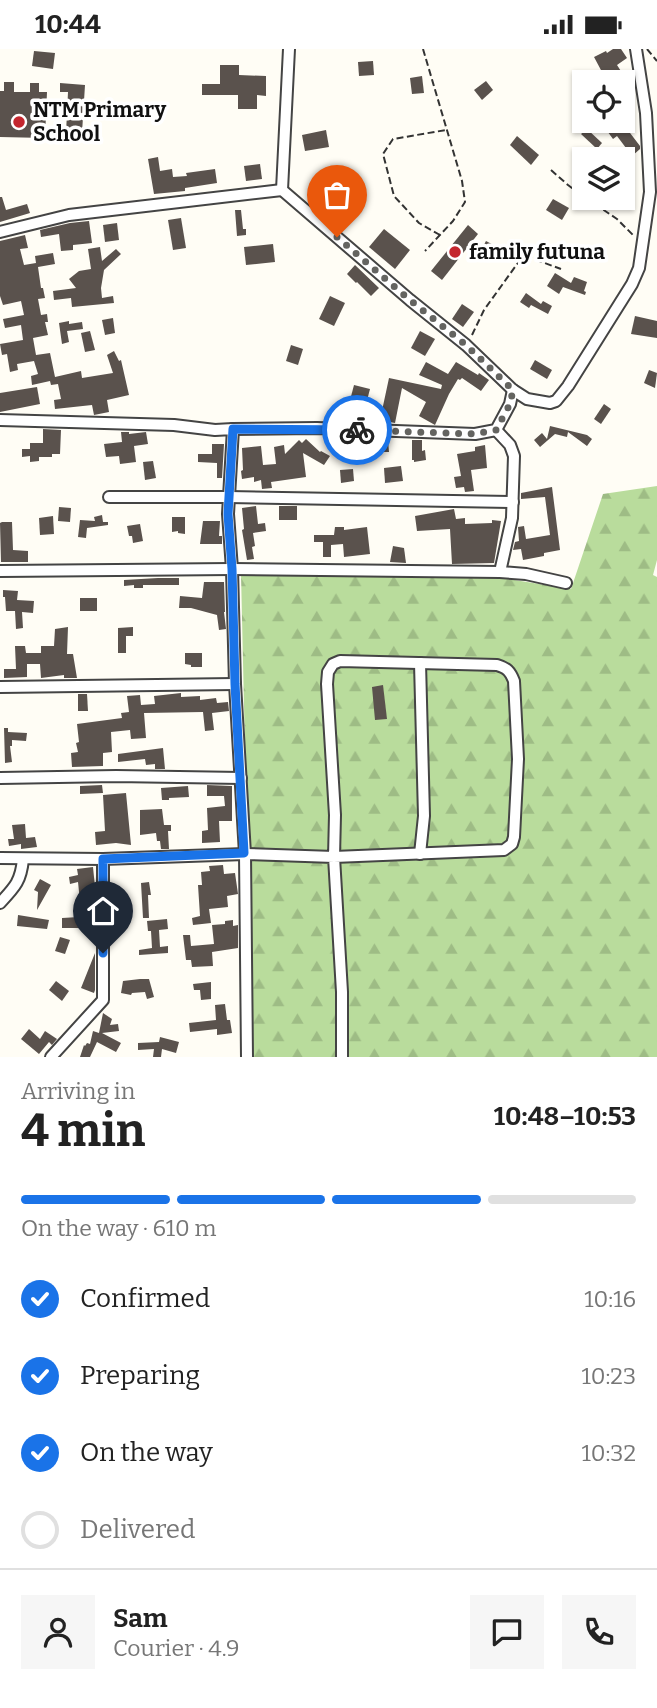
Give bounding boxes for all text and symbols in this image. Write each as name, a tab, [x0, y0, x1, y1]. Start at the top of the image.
text: 10:44	[35, 9, 101, 40]
map controls	[572, 70, 635, 210]
button: locate	[572, 70, 635, 133]
place label: NTM Primary School	[33, 97, 167, 147]
marker: NTM Primary School	[11, 114, 27, 130]
button: layers	[572, 147, 635, 210]
pin	[307, 165, 367, 237]
icon: bag	[318, 176, 356, 214]
place label: family futuna	[469, 239, 605, 265]
marker: family futuna	[447, 244, 463, 260]
courier	[322, 395, 392, 465]
icon: bike	[338, 411, 376, 449]
pin	[73, 881, 133, 953]
icon: home	[84, 892, 122, 930]
text: Arriving in	[21, 1077, 135, 1105]
text: 10:48–10:53	[494, 1101, 636, 1132]
text: 4 min	[21, 1103, 145, 1158]
text: On the way · 610 m	[21, 1214, 216, 1242]
icon: check	[21, 1280, 59, 1318]
text: Confirmed	[80, 1283, 210, 1314]
text: 10:16	[584, 1285, 636, 1313]
icon: check	[21, 1357, 59, 1395]
text: Preparing	[80, 1360, 200, 1391]
text: 10:23	[581, 1362, 636, 1390]
icon: check	[21, 1434, 59, 1472]
text: On the way	[80, 1437, 213, 1468]
text: 10:32	[581, 1439, 636, 1467]
text: Delivered	[80, 1514, 195, 1545]
button: person	[21, 1595, 95, 1669]
button: chat	[470, 1595, 544, 1669]
button: phone	[562, 1595, 636, 1669]
text: Sam	[113, 1603, 168, 1634]
text: Courier · 4.9	[113, 1634, 240, 1662]

